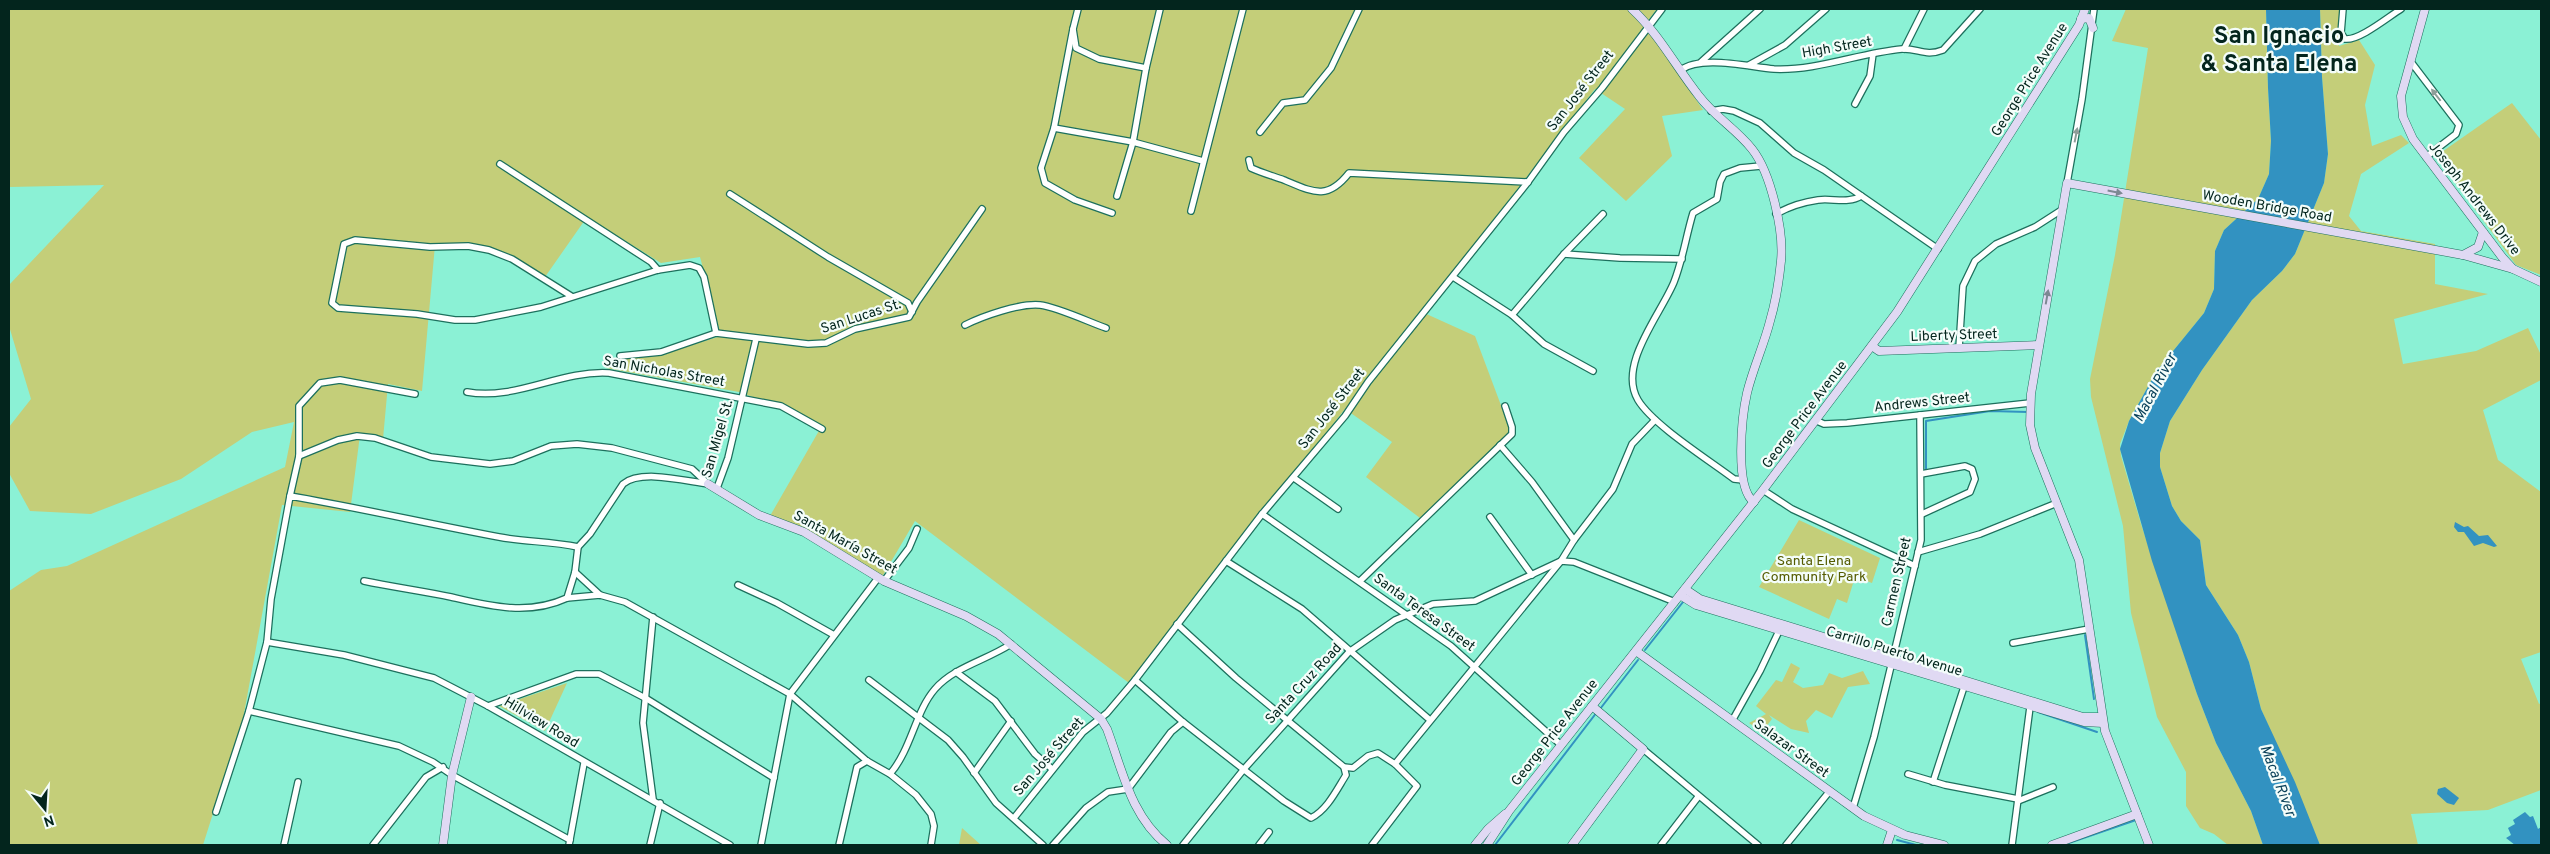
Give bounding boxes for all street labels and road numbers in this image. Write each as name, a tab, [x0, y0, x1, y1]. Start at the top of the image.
street label: George Price Avenue	[1988, 20, 2072, 140]
street label: High Street	[1801, 33, 1873, 63]
street label: San José Street	[1544, 47, 1618, 135]
street label: Joseph Andrews Drive	[2425, 139, 2523, 259]
street label: Wooden Bridge Road	[2201, 187, 2333, 227]
street label: San Lucas St.	[819, 296, 903, 338]
street label: Liberty Street	[1910, 326, 1998, 346]
street label: San Nicholas Street	[602, 353, 726, 391]
street label: George Price Avenue	[1759, 358, 1851, 472]
street label: San José Street	[1295, 365, 1369, 453]
street label: Andrews Street	[1873, 390, 1971, 416]
street label: San Migel St.	[699, 398, 737, 480]
street label: Santa María Street	[790, 507, 900, 579]
street label: Carmen Street	[1878, 536, 1916, 628]
street label: Santa Teresa Street	[1370, 570, 1478, 656]
street label: Carrillo Puerto Avenue	[1824, 623, 1964, 681]
street label: Santa Cruz Road	[1262, 640, 1346, 728]
street label: George Price Avenue	[1508, 676, 1602, 790]
street label: Hillview Road	[500, 694, 582, 752]
street label: San José Street	[1010, 714, 1088, 800]
street label: Salazar Street	[1750, 716, 1832, 782]

